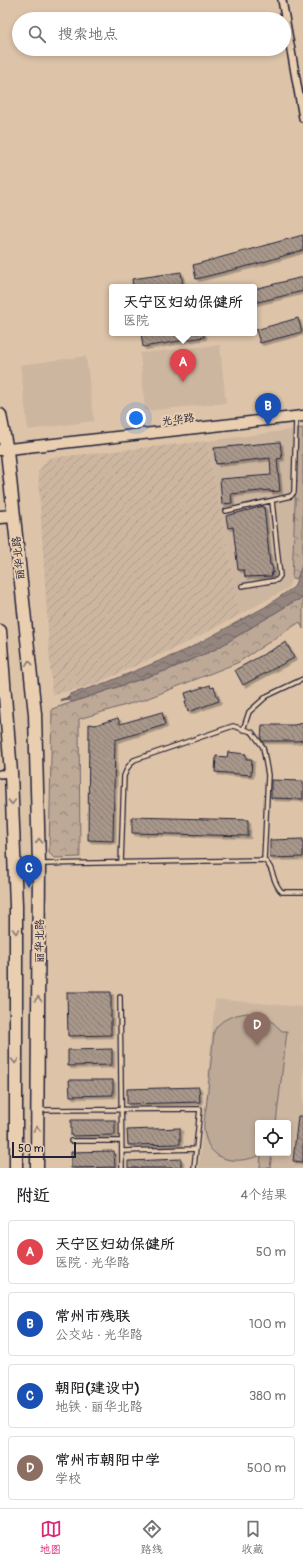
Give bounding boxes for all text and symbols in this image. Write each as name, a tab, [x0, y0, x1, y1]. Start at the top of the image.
search box	[12, 12, 291, 56]
icon: search	[26, 23, 48, 45]
text: 搜索地点	[58, 25, 118, 44]
popup	[109, 284, 257, 336]
text: 天宁区妇幼保健所	[123, 293, 243, 312]
text: 医院	[123, 313, 149, 329]
pin: A	[170, 349, 196, 382]
pin: B	[255, 393, 281, 426]
your location	[126, 408, 146, 428]
street label: 光华路	[161, 411, 195, 428]
street label: 丽华北路	[10, 535, 27, 581]
one-way arrow	[25, 659, 34, 666]
one-way arrow	[8, 799, 17, 805]
one-way arrow	[34, 838, 43, 844]
pin: C	[16, 855, 42, 888]
street label: 丽华北路	[33, 919, 46, 963]
one-way arrow	[12, 928, 20, 934]
one-way arrow	[34, 996, 42, 1002]
pin: D	[244, 1012, 270, 1045]
one-way arrow	[11, 1058, 19, 1064]
map controls	[255, 1120, 291, 1156]
button: locate	[255, 1120, 291, 1156]
one-way arrow	[33, 1126, 41, 1132]
scale bar	[12, 1140, 76, 1159]
text: 50 m	[18, 1142, 44, 1155]
text: 附近	[16, 1185, 50, 1206]
text: 4个结果	[240, 1187, 287, 1203]
text: 天宁区妇幼保健所	[55, 1235, 175, 1254]
text: A	[26, 1244, 34, 1260]
text: 50 m	[256, 1244, 286, 1260]
text: 医院 · 光华路	[55, 1255, 130, 1271]
text: 常州市残联	[55, 1307, 130, 1326]
text: B	[26, 1316, 34, 1332]
text: 100 m	[249, 1316, 286, 1332]
text: 公交站 · 光华路	[55, 1327, 143, 1343]
text: 朝阳(建设中)	[55, 1379, 140, 1398]
text: C	[26, 1388, 34, 1404]
text: 380 m	[249, 1388, 286, 1404]
text: 地铁 · 丽华北路	[55, 1399, 143, 1415]
text: 常州市朝阳中学	[55, 1451, 160, 1470]
text: D	[26, 1460, 34, 1476]
text: 500 m	[247, 1460, 286, 1476]
text: 学校	[55, 1471, 81, 1487]
tab: 地图	[40, 1518, 62, 1556]
tab: 路线	[141, 1518, 163, 1556]
tab: 收藏	[242, 1518, 264, 1556]

